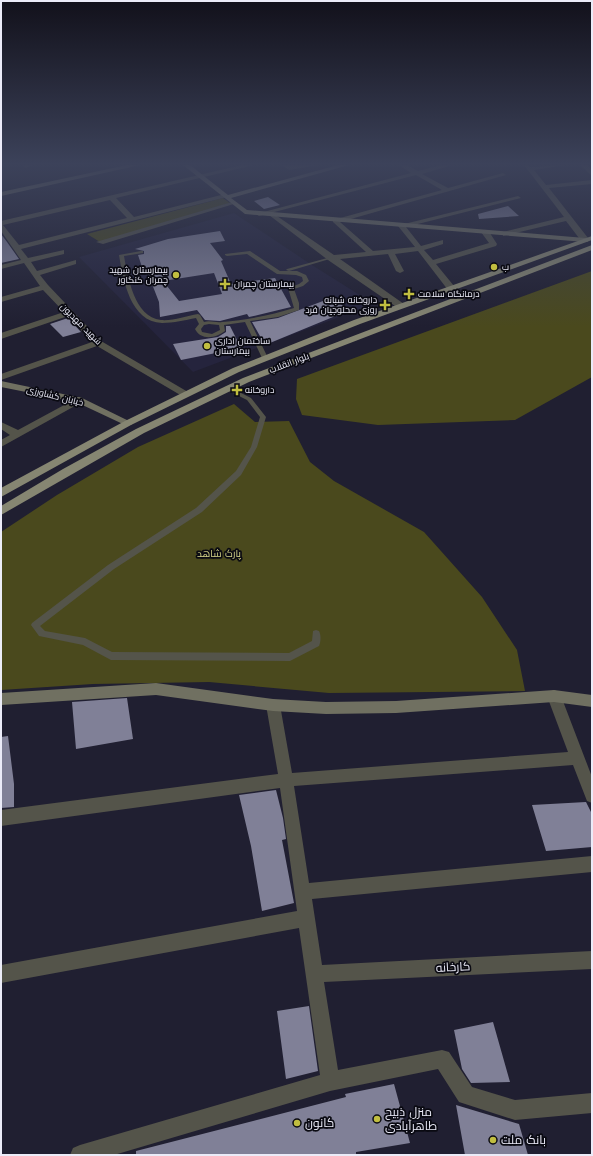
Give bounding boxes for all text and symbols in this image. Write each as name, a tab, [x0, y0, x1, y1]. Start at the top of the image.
marker: ب	[489, 262, 499, 272]
place label: ب	[502, 262, 509, 272]
place label: بیمارستان شهید چمران کنگاور	[109, 265, 168, 286]
marker: بیمارستان شهید چمران کنگاور	[171, 270, 181, 280]
marker: بیمارستان چمران	[219, 278, 231, 290]
place label: بیمارستان چمران	[234, 279, 294, 290]
marker: درمانگاه سلامت	[403, 288, 415, 300]
place label: درمانگاه سلامت	[418, 289, 480, 299]
place label: داروخانه شبانه روزی محلوجیان فرد	[305, 295, 377, 315]
marker: داروخانه شبانه روزی محلوجیان فرد	[380, 300, 390, 310]
street label: شهید مهدیون	[58, 301, 104, 347]
place label: ساختمان اداری بیمارستان	[215, 336, 270, 356]
marker: ساختمان اداری بیمارستان	[202, 341, 212, 351]
street label: بلوار انقلاب	[268, 351, 310, 375]
street label: خیابان کشاورزی	[26, 384, 84, 408]
marker: داروخانه	[232, 385, 242, 395]
place label: داروخانه	[245, 385, 274, 395]
park label: پارک شاهد	[197, 548, 241, 560]
street label: کارخانه	[435, 959, 471, 975]
place label: منزل ذبیح طاهرآبادی	[385, 1105, 437, 1133]
marker: منزل ذبیح طاهرآبادی	[372, 1114, 382, 1124]
place label: کانون	[305, 1116, 334, 1130]
marker: کانون	[292, 1118, 302, 1128]
place label: بانک ملت	[501, 1133, 546, 1147]
marker: بانک ملت	[488, 1135, 498, 1145]

